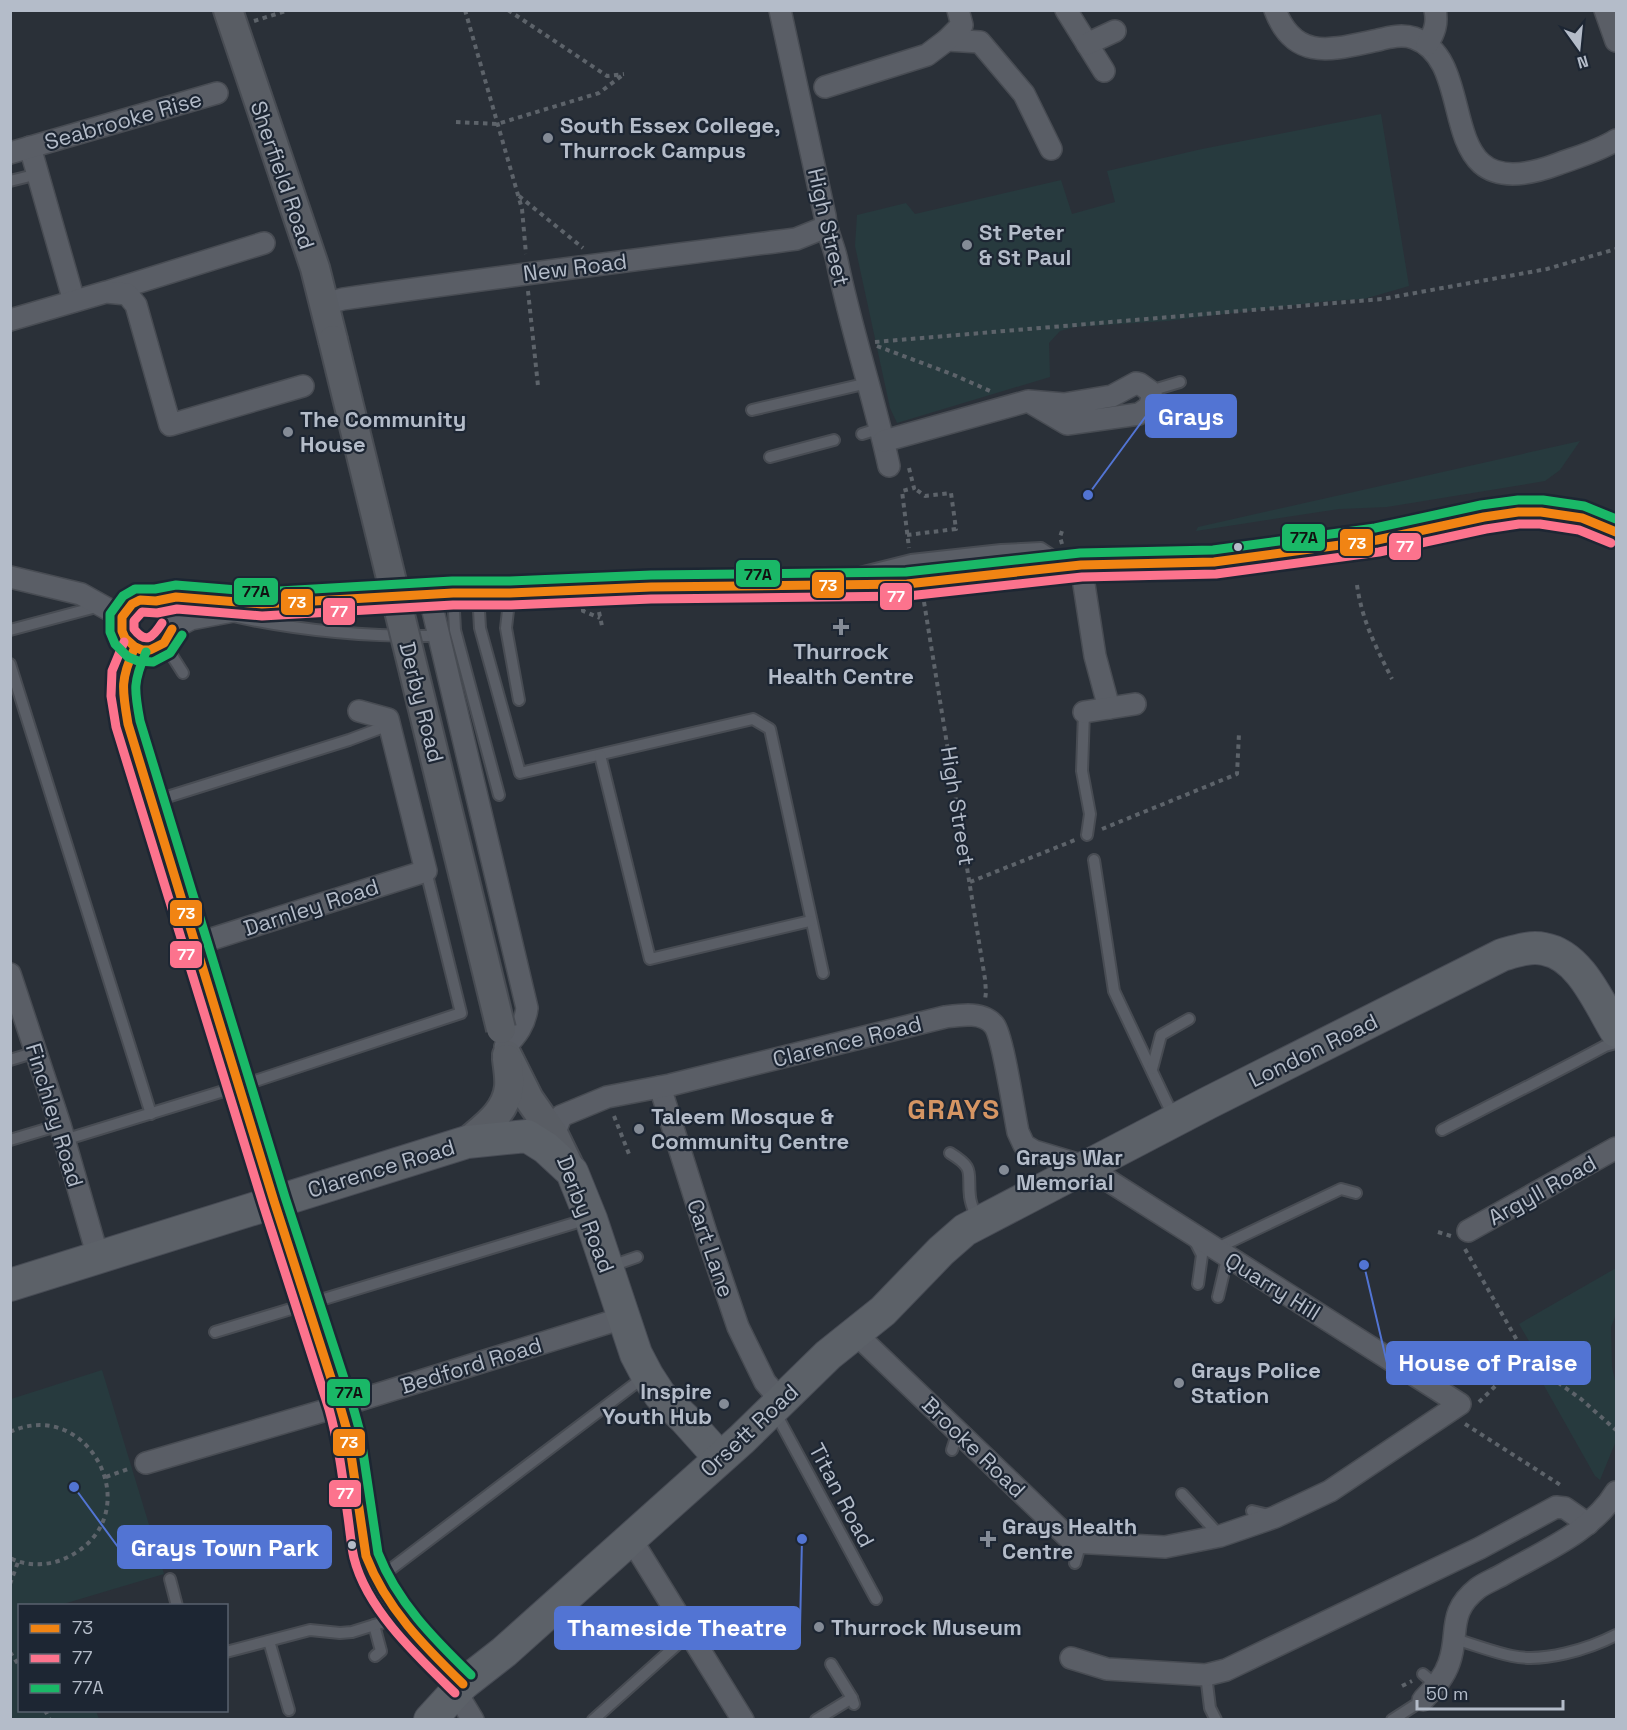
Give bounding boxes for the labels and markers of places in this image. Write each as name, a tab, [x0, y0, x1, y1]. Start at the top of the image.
place label: South Essex College, Thurrock Campus	[560, 111, 780, 164]
marker: South Essex College, Thurrock Campus	[541, 131, 555, 145]
place label: St Peter & St Paul	[979, 218, 1071, 271]
marker: St Peter & St Paul	[960, 238, 974, 252]
callout: Grays	[1146, 395, 1236, 437]
place label: The Community House	[300, 405, 466, 458]
marker: The Community House	[281, 425, 295, 439]
unlabelled marker	[1232, 541, 1244, 553]
marker: Thurrock Health Centre	[832, 618, 850, 636]
place label: Thurrock Health Centre	[768, 637, 914, 690]
place label: Taleem Mosque & Community Centre	[651, 1102, 849, 1155]
marker: Taleem Mosque & Community Centre	[632, 1122, 646, 1136]
place label: Grays War Memorial	[1016, 1143, 1123, 1196]
marker: Grays War Memorial	[997, 1163, 1011, 1177]
callout: House of Praise	[1387, 1342, 1590, 1384]
place label: Grays Police Station	[1191, 1356, 1321, 1409]
marker: Grays Police Station	[1172, 1376, 1186, 1390]
place label: Inspire Youth Hub	[602, 1377, 712, 1430]
marker: Inspire Youth Hub	[717, 1397, 731, 1411]
place label: Grays Health Centre	[1002, 1512, 1137, 1565]
callout: Grays Town Park	[118, 1526, 331, 1568]
marker: Grays Health Centre	[979, 1530, 997, 1548]
unlabelled marker	[346, 1539, 358, 1551]
callout: Thameside Theatre	[555, 1607, 800, 1649]
place label: Thurrock Museum	[831, 1613, 1022, 1641]
marker: Thurrock Museum	[812, 1620, 826, 1634]

